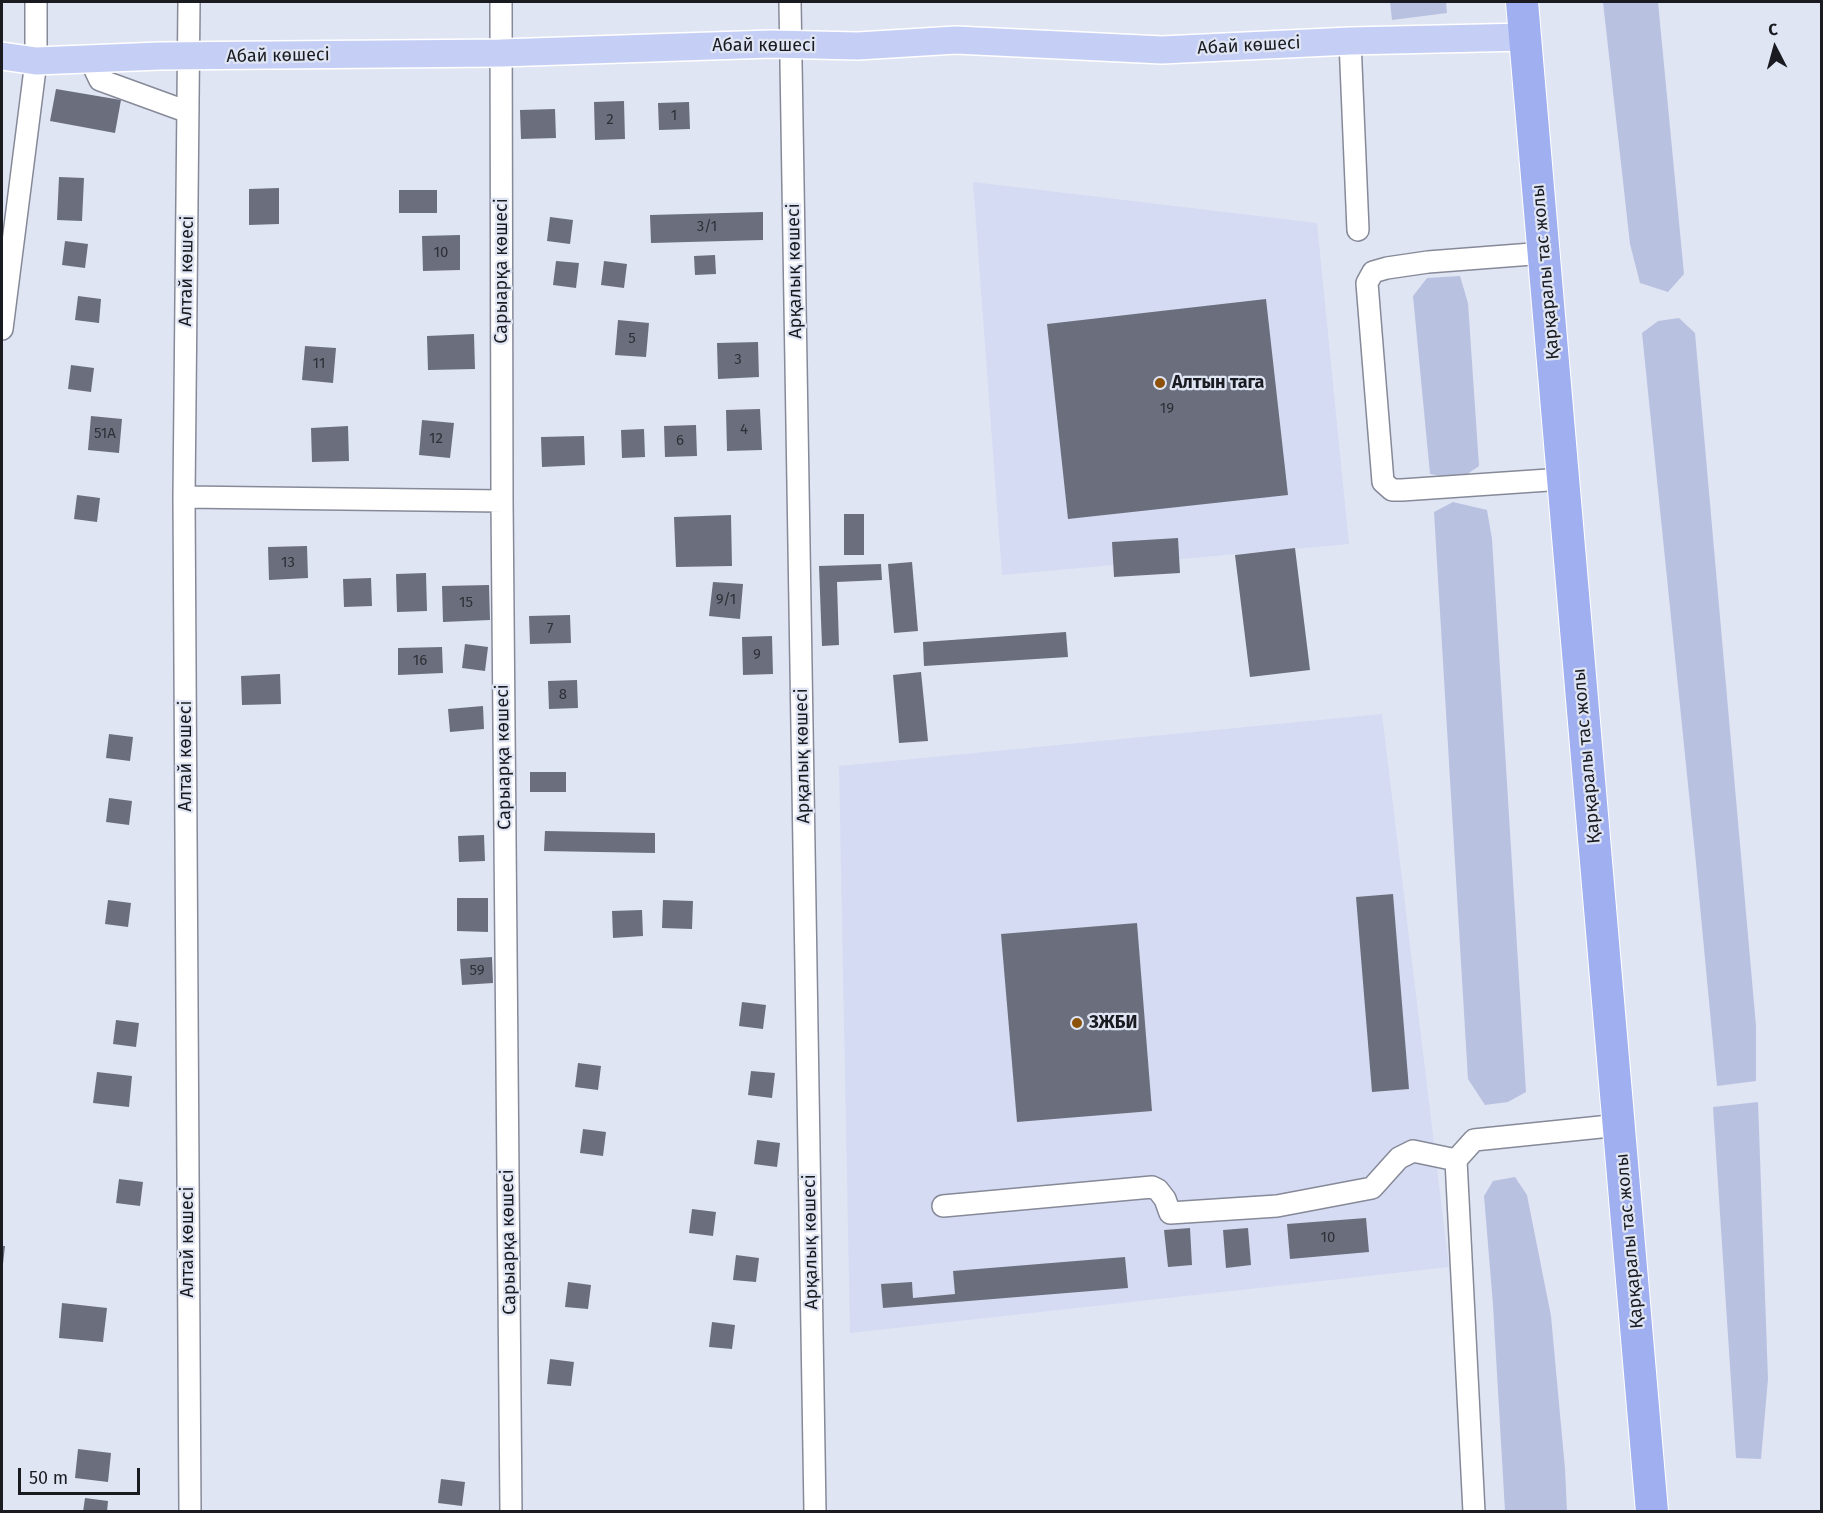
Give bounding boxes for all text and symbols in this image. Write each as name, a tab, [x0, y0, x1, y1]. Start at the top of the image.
north arrow	[1745, 18, 1805, 78]
text: С	[1767, 20, 1779, 40]
street label: Абай көшесі	[1197, 33, 1301, 59]
street label: Абай көшесі	[712, 35, 816, 57]
street label: Абай көшесі	[226, 44, 330, 68]
house number: 1	[671, 107, 677, 125]
house number: 2	[606, 111, 614, 129]
street label: Қарқаралы тас жолы	[1528, 183, 1564, 361]
street label: Сарыарқа көшесі	[491, 198, 513, 344]
street label: Арқалық көшесі	[783, 203, 807, 339]
street label: Алтай көшесі	[175, 215, 199, 327]
house number: 3/1	[697, 218, 717, 236]
house number: 10	[434, 244, 448, 262]
house number: 5	[628, 330, 636, 348]
house number: 3	[734, 351, 742, 369]
house number: 11	[313, 355, 325, 373]
place label: Алтын тага	[1172, 372, 1264, 394]
marker: Алтын тага	[1153, 376, 1167, 390]
house number: 19	[1160, 400, 1174, 418]
house number: 4	[740, 421, 748, 439]
house number: 51А	[94, 425, 116, 443]
house number: 12	[429, 430, 443, 448]
house number: 6	[676, 432, 684, 450]
house number: 13	[281, 554, 295, 572]
house number: 9/1	[716, 591, 736, 609]
house number: 15	[459, 594, 473, 612]
house number: 7	[547, 620, 553, 638]
house number: 9	[753, 646, 761, 664]
house number: 16	[413, 652, 427, 670]
street label: Қарқаралы тас жолы	[1569, 667, 1605, 845]
street label: Сарыарқа көшесі	[492, 684, 516, 830]
house number: 8	[559, 686, 567, 704]
street label: Арқалық көшесі	[791, 688, 815, 824]
street label: Алтай көшесі	[175, 701, 197, 811]
house number: 59	[469, 962, 485, 980]
place label: ЗЖБИ	[1089, 1012, 1137, 1034]
marker: ЗЖБИ	[1070, 1016, 1084, 1030]
street label: Қарқаралы тас жолы	[1612, 1152, 1648, 1330]
street label: Сарыарқа көшесі	[497, 1169, 521, 1315]
street label: Арқалық көшесі	[799, 1174, 823, 1310]
street label: Алтай көшесі	[177, 1187, 199, 1297]
house number: 10	[1321, 1229, 1335, 1247]
scale bar	[21, 1456, 142, 1494]
text: 50 m	[29, 1467, 68, 1489]

